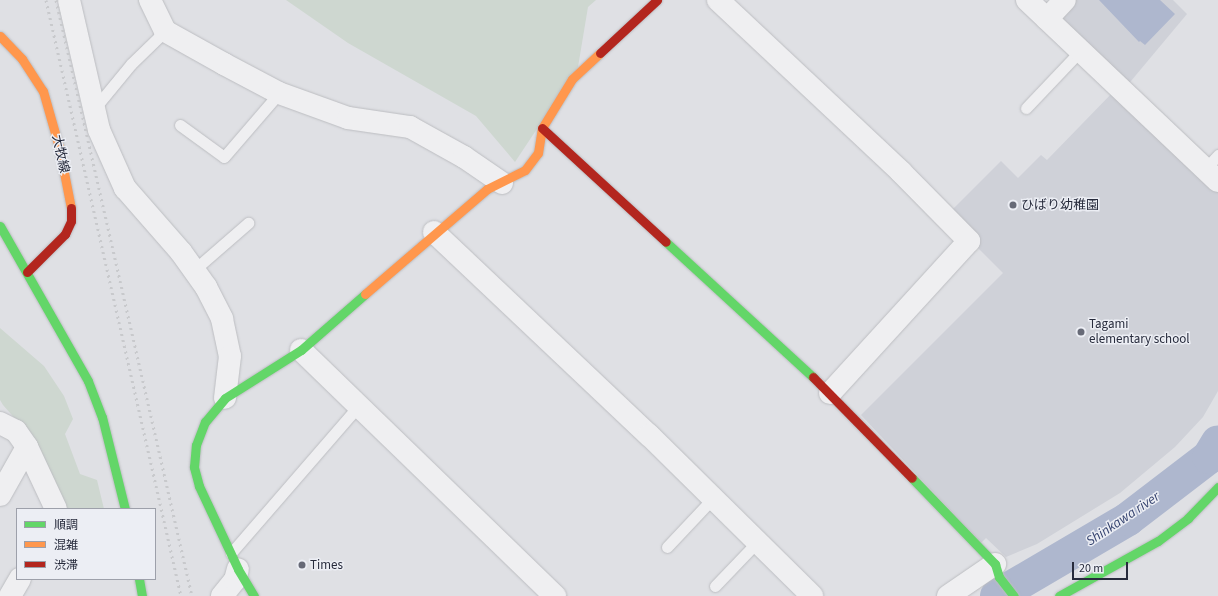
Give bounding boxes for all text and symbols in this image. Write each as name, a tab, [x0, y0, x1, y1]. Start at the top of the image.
street label: 大牧線	[48, 133, 72, 175]
place label: ひばり幼稚園	[1021, 197, 1099, 213]
marker: ひばり幼稚園	[1008, 200, 1018, 210]
place label: Tagami elementary school	[1089, 317, 1190, 348]
marker: Tagami elementary school	[1076, 327, 1086, 337]
water label: Shinkawa river	[1083, 488, 1163, 550]
legend	[16, 508, 156, 580]
text: 順調	[54, 517, 78, 534]
text: 混雑	[54, 537, 78, 554]
scale bar	[1074, 554, 1130, 580]
text: 渋滞	[54, 557, 78, 574]
place label: Times	[310, 557, 343, 573]
marker: Times	[297, 560, 307, 570]
text: 20 m	[1079, 560, 1103, 577]

